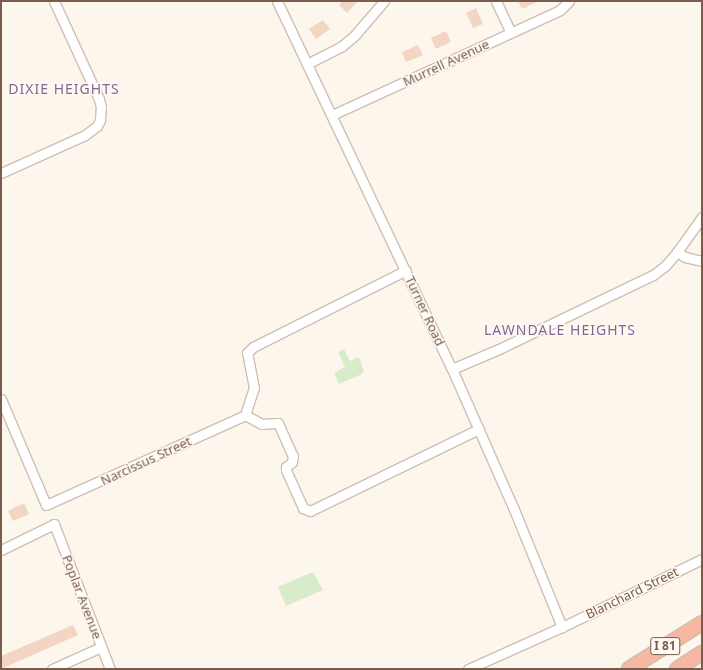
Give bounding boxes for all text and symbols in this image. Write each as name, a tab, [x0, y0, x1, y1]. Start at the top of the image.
street label: Murrell Avenue	[400, 36, 492, 90]
district label: DIXIE HEIGHTS	[8, 81, 120, 97]
street label: Turner Road	[402, 274, 448, 348]
district label: LAWNDALE HEIGHTS	[484, 322, 636, 338]
street label: Narcissus Street	[98, 433, 194, 489]
street label: Poplar Avenue	[59, 553, 105, 641]
street label: Blanchard Street	[583, 564, 681, 622]
road number: I 81	[650, 636, 680, 656]

